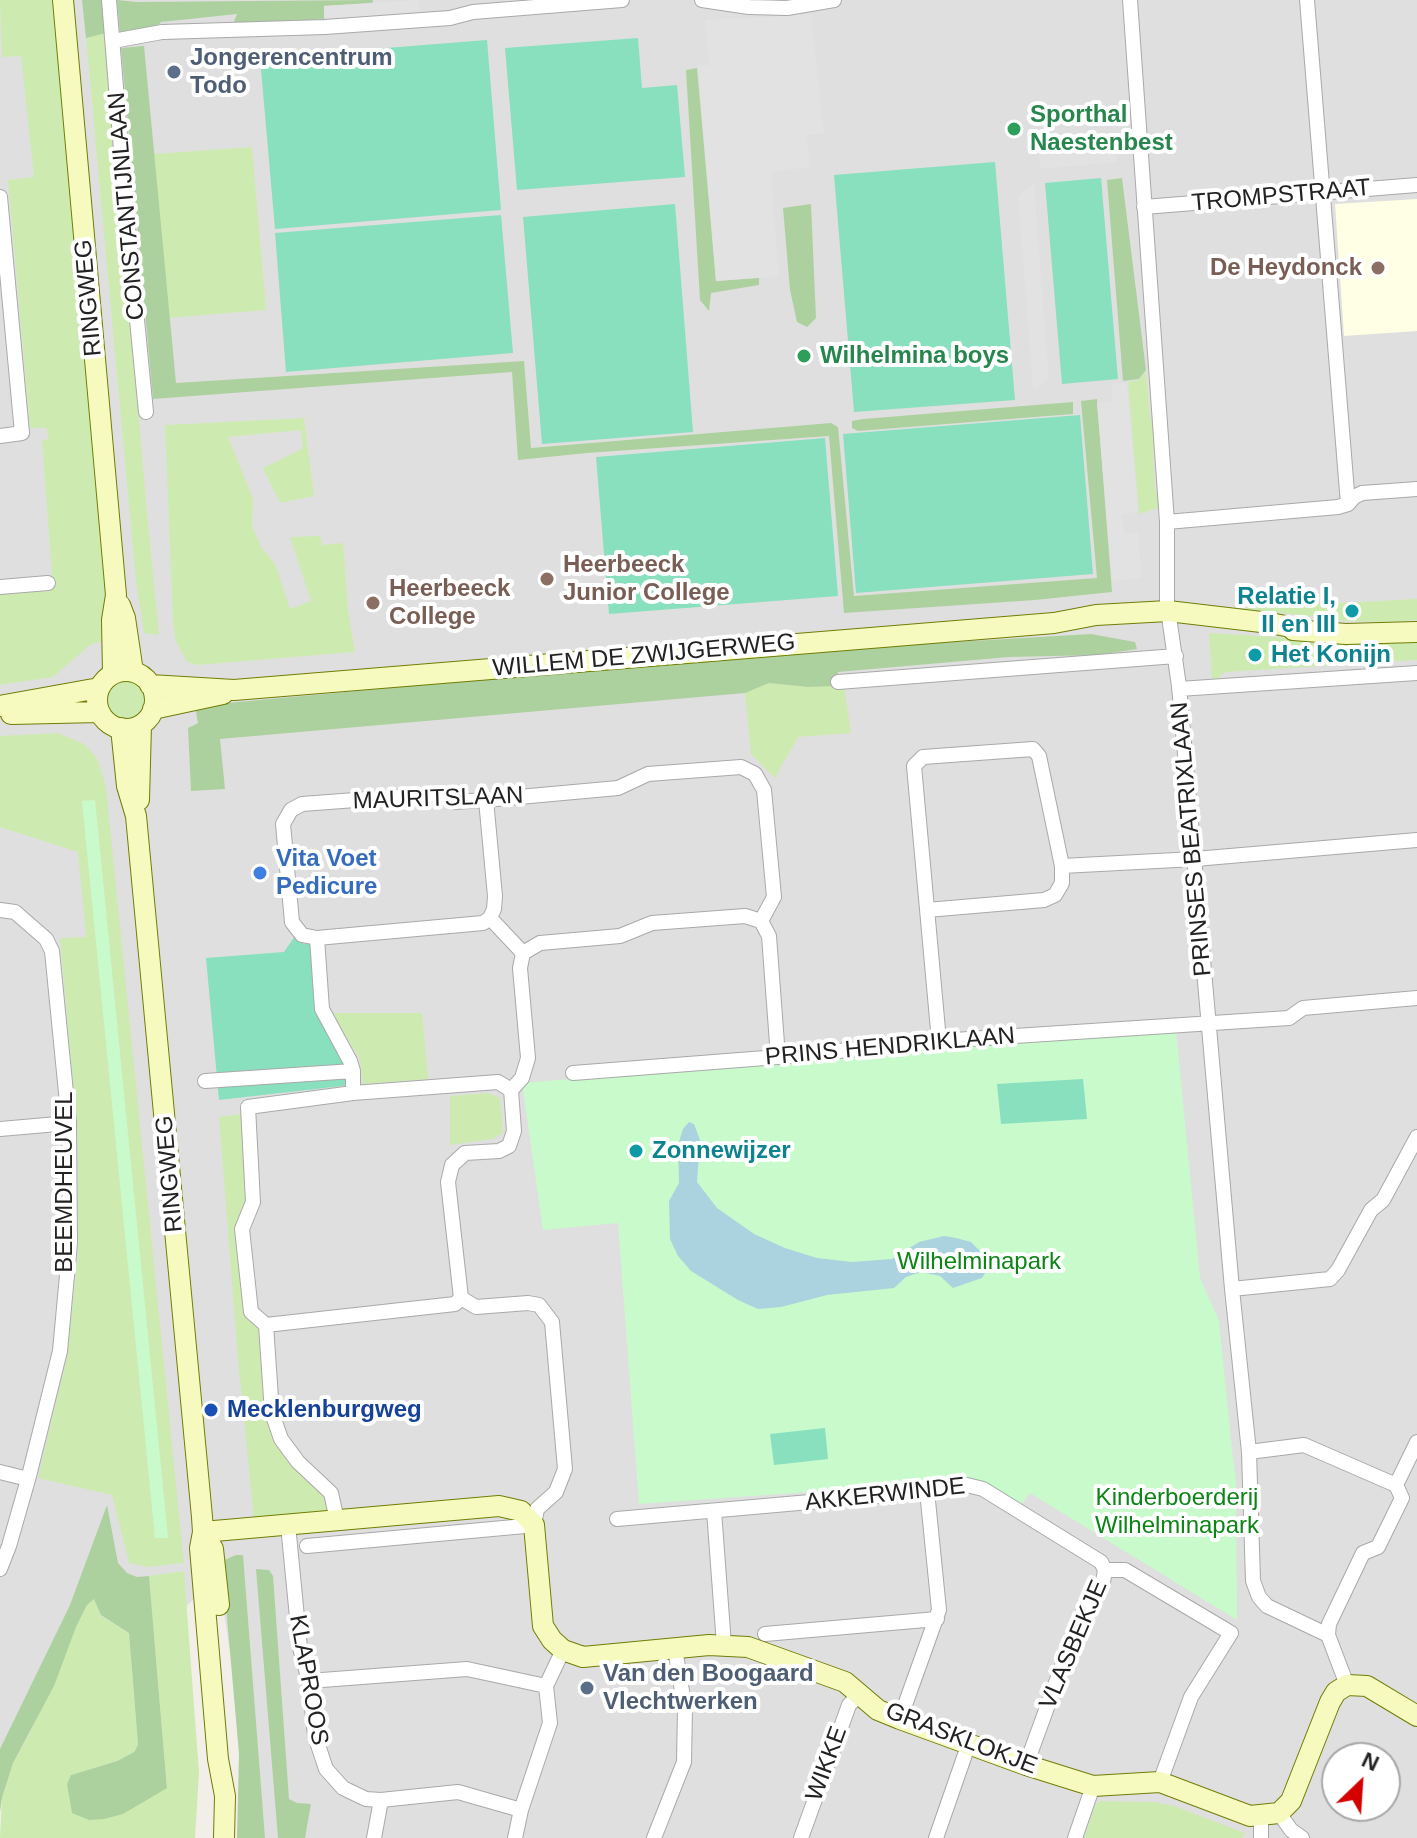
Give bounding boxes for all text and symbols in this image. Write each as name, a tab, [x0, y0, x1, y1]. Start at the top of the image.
place label: Jongerencentrum Todo	[190, 44, 393, 100]
marker: Jongerencentrum Todo	[165, 63, 183, 81]
street label: CONSTANTIJNLAAN	[103, 91, 151, 321]
place label: Sporthal Naestenbest	[1030, 101, 1173, 157]
marker: Sporthal Naestenbest	[1005, 120, 1023, 138]
street label: TROMPSTRAAT	[1190, 174, 1372, 218]
street label: RINGWEG	[70, 238, 108, 358]
place label: De Heydonck	[1210, 254, 1362, 282]
marker: De Heydonck	[1369, 259, 1387, 277]
place label: Wilhelmina boys	[820, 342, 1009, 370]
marker: Wilhelmina boys	[795, 347, 813, 365]
place label: Heerbeeck Junior College	[563, 551, 730, 607]
marker: Heerbeeck Junior College	[538, 570, 556, 588]
place label: Heerbeeck College	[389, 575, 510, 631]
place label: Relatie I, II en III	[1237, 583, 1336, 639]
marker: Heerbeeck College	[364, 594, 382, 612]
marker: Relatie I, II en III	[1343, 602, 1361, 620]
street label: WILLEM DE ZWIJGERWEG	[492, 628, 796, 684]
place label: Het Konijn	[1271, 641, 1391, 669]
marker: Het Konijn	[1246, 646, 1264, 664]
street label: PRINSES BEATRIXLAAN	[1166, 700, 1218, 978]
street label: MAURITSLAAN	[352, 782, 524, 816]
place label: Vita Voet Pedicure	[276, 845, 377, 901]
marker: Vita Voet Pedicure	[251, 864, 269, 882]
street label: PRINS HENDRIKLAAN	[764, 1022, 1016, 1072]
street label: BEEMDHEUVEL	[51, 1091, 79, 1273]
street label: RINGWEG	[151, 1114, 189, 1234]
place label: Zonnewijzer	[652, 1137, 791, 1165]
marker: Zonnewijzer	[627, 1142, 645, 1160]
park label: Wilhelminapark	[897, 1248, 1061, 1276]
place label: Mecklenburgweg	[227, 1396, 422, 1424]
marker: Mecklenburgweg	[202, 1401, 220, 1419]
street label: AKKERWINDE	[803, 1472, 967, 1518]
park label: Kinderboerderij Wilhelminapark	[1095, 1484, 1259, 1540]
street label: VLASBEKJE	[1034, 1576, 1114, 1714]
street label: KLAPROOS	[282, 1612, 334, 1748]
place label: Van den Boogaard Vlechtwerken	[603, 1660, 814, 1716]
marker: Van den Boogaard Vlechtwerken	[578, 1679, 596, 1697]
street label: GRASKLOKJE	[881, 1697, 1041, 1781]
street label: WIKKE	[800, 1723, 854, 1805]
north arrow	[1321, 1742, 1401, 1822]
text: N	[1358, 1747, 1383, 1776]

